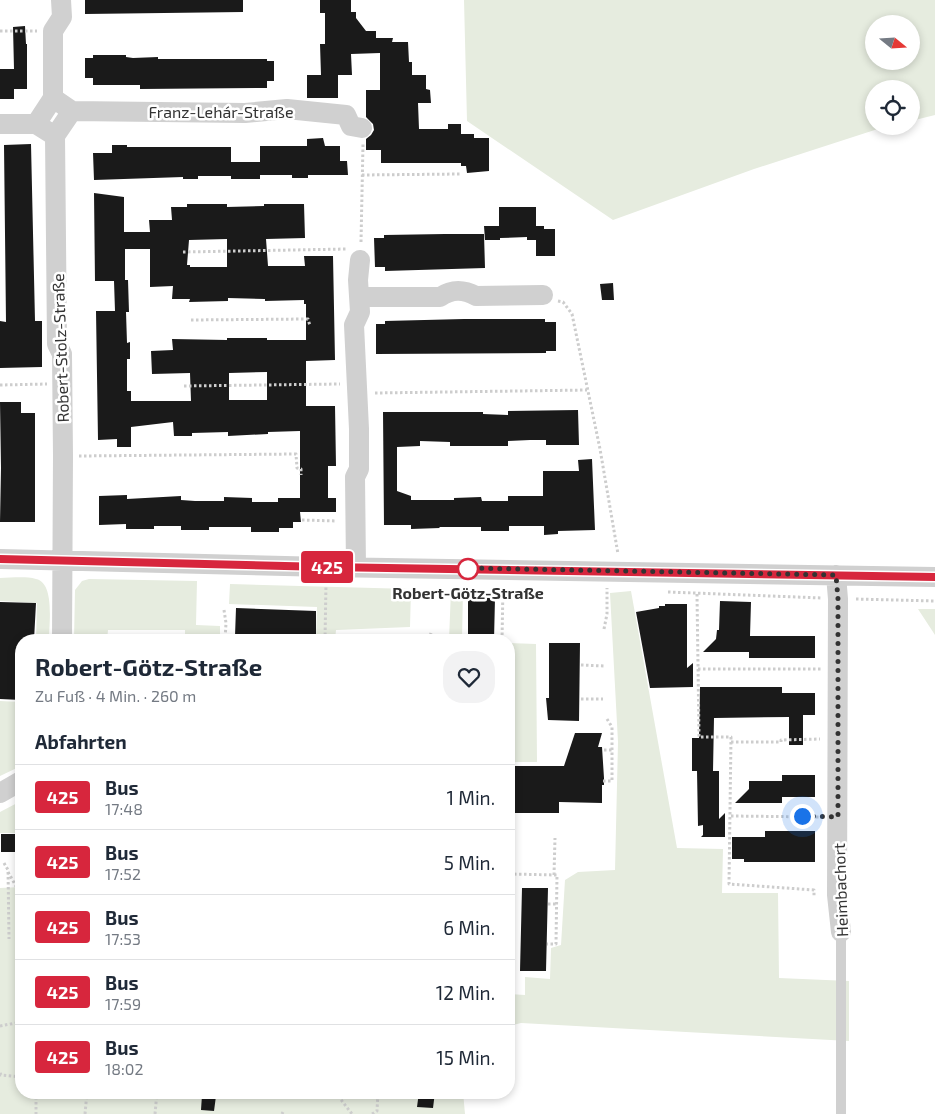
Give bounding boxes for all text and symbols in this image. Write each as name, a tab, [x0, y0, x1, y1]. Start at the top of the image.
north arrow	[865, 15, 920, 70]
map controls	[865, 15, 920, 135]
button: locate	[865, 80, 920, 135]
street label: Franz-Lehár-Straße	[149, 102, 294, 121]
street label: Robert-Stolz-Straße	[48, 273, 72, 423]
line badge: 425	[298, 551, 356, 583]
text: 425	[311, 556, 343, 578]
marker: Robert-Götz-Straße	[457, 558, 479, 580]
place label: Robert-Götz-Straße	[392, 583, 544, 602]
button: heart	[443, 651, 495, 703]
text: Robert-Götz-Straße	[35, 652, 262, 681]
text: Zu Fuß · 4 Min. · 260 m	[35, 686, 196, 705]
text: Abfahrten	[35, 730, 127, 753]
text: Bus	[105, 776, 139, 799]
text: 425	[47, 786, 78, 808]
text: 1 Min.	[446, 786, 495, 809]
text: 17:48	[105, 799, 143, 818]
your location	[790, 804, 815, 829]
text: Bus	[105, 841, 139, 864]
street label: Heimbachort	[829, 843, 851, 937]
text: 425	[47, 851, 78, 873]
text: 5 Min.	[444, 851, 495, 874]
text: 17:52	[105, 864, 141, 883]
text: Bus	[105, 906, 139, 929]
text: 425	[47, 916, 78, 938]
text: 6 Min.	[443, 916, 495, 939]
text: 17:53	[105, 929, 141, 948]
text: Bus	[105, 971, 139, 994]
text: 425	[47, 981, 78, 1003]
text: 12 Min.	[436, 981, 495, 1004]
text: 17:59	[105, 994, 141, 1013]
text: Bus	[105, 1036, 139, 1059]
text: 425	[47, 1046, 78, 1068]
text: 15 Min.	[436, 1046, 495, 1069]
text: 18:02	[105, 1059, 144, 1078]

